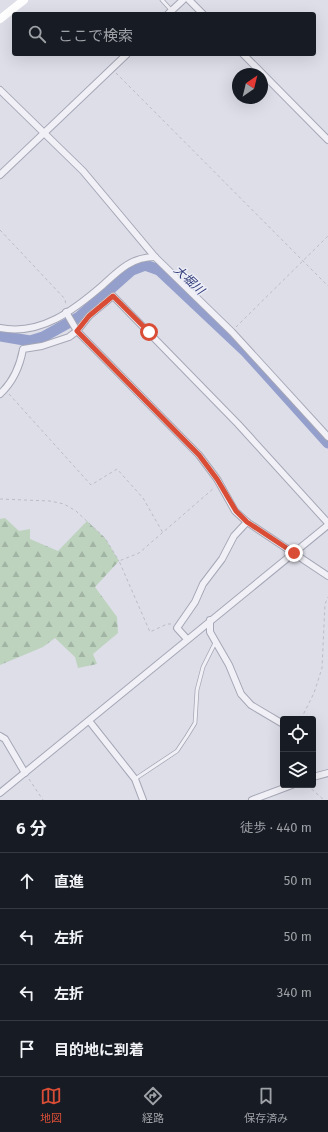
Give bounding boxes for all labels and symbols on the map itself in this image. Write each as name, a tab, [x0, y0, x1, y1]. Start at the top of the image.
north arrow	[232, 68, 268, 104]
water label: 大堀川	[171, 263, 208, 299]
route start	[140, 323, 158, 341]
route end	[285, 544, 303, 562]

